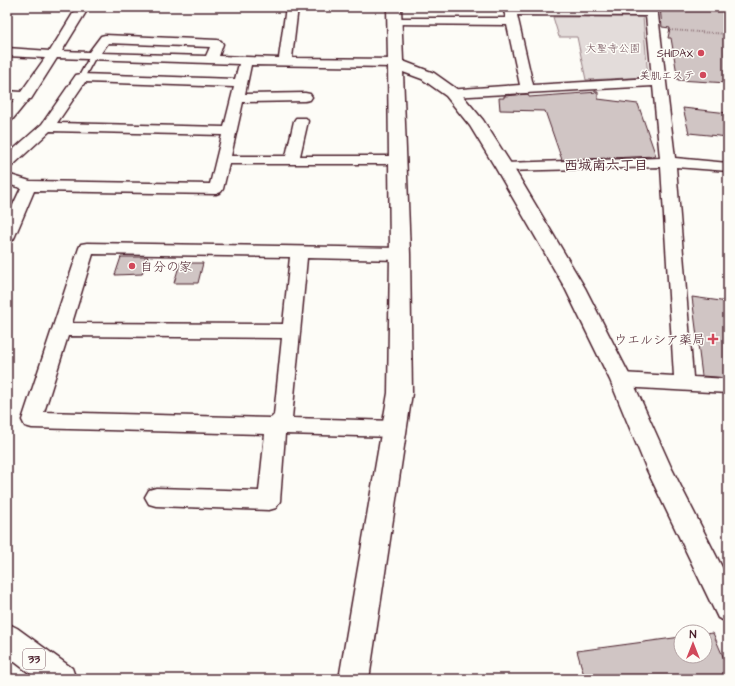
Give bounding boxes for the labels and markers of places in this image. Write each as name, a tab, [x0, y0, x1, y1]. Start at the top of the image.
place label: SHIDAX	[657, 46, 693, 61]
marker: SHIDAX	[696, 48, 706, 58]
place label: 美肌エステ	[639, 68, 695, 83]
marker: 美肌エステ	[698, 70, 708, 80]
place label: 自分の家	[140, 258, 192, 276]
marker: 自分の家	[127, 261, 137, 271]
place label: ウエルシア薬局	[614, 331, 705, 349]
marker: ウエルシア薬局	[708, 334, 718, 344]

